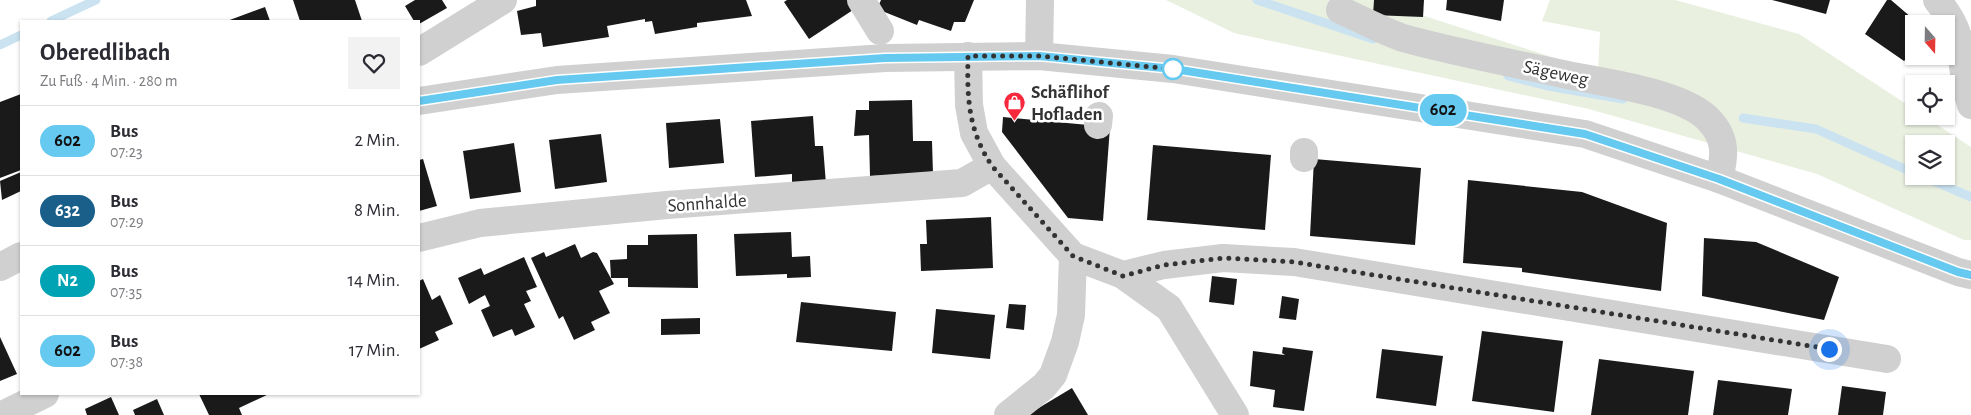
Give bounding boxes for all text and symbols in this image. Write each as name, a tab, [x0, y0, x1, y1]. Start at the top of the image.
north arrow	[1905, 15, 1955, 65]
map controls	[1905, 15, 1955, 185]
button: heart	[348, 37, 400, 89]
text: Oberedlibach	[40, 41, 170, 65]
street label: Sägeweg	[1522, 57, 1591, 90]
unlabelled marker	[1162, 58, 1184, 80]
text: Zu Fuß · 4 Min. · 280 m	[40, 73, 178, 89]
button: locate	[1905, 75, 1955, 125]
place label: Schäflihof Hofladen	[1031, 83, 1110, 124]
shop icon: Schäflihof Hofladen	[1003, 90, 1027, 121]
line badge: 602	[1414, 94, 1472, 126]
text: 602	[1430, 101, 1456, 119]
text: Bus	[110, 122, 138, 141]
text: 2 Min.	[354, 131, 400, 150]
text: 602	[54, 132, 81, 150]
button: layers	[1905, 135, 1955, 185]
text: 07:23	[110, 144, 143, 160]
street label: Sonnhalde	[667, 191, 747, 216]
text: Bus	[110, 192, 138, 211]
text: 8 Min.	[354, 201, 400, 220]
text: 632	[55, 202, 80, 220]
text: 07:29	[110, 214, 144, 230]
text: Bus	[110, 262, 138, 281]
text: 14 Min.	[347, 271, 400, 290]
text: N2	[57, 272, 78, 290]
text: 07:35	[110, 284, 142, 300]
text: Bus	[110, 332, 138, 351]
your location	[1817, 337, 1842, 362]
text: 17 Min.	[349, 341, 400, 360]
text: 602	[54, 342, 81, 360]
text: 07:38	[110, 354, 143, 370]

